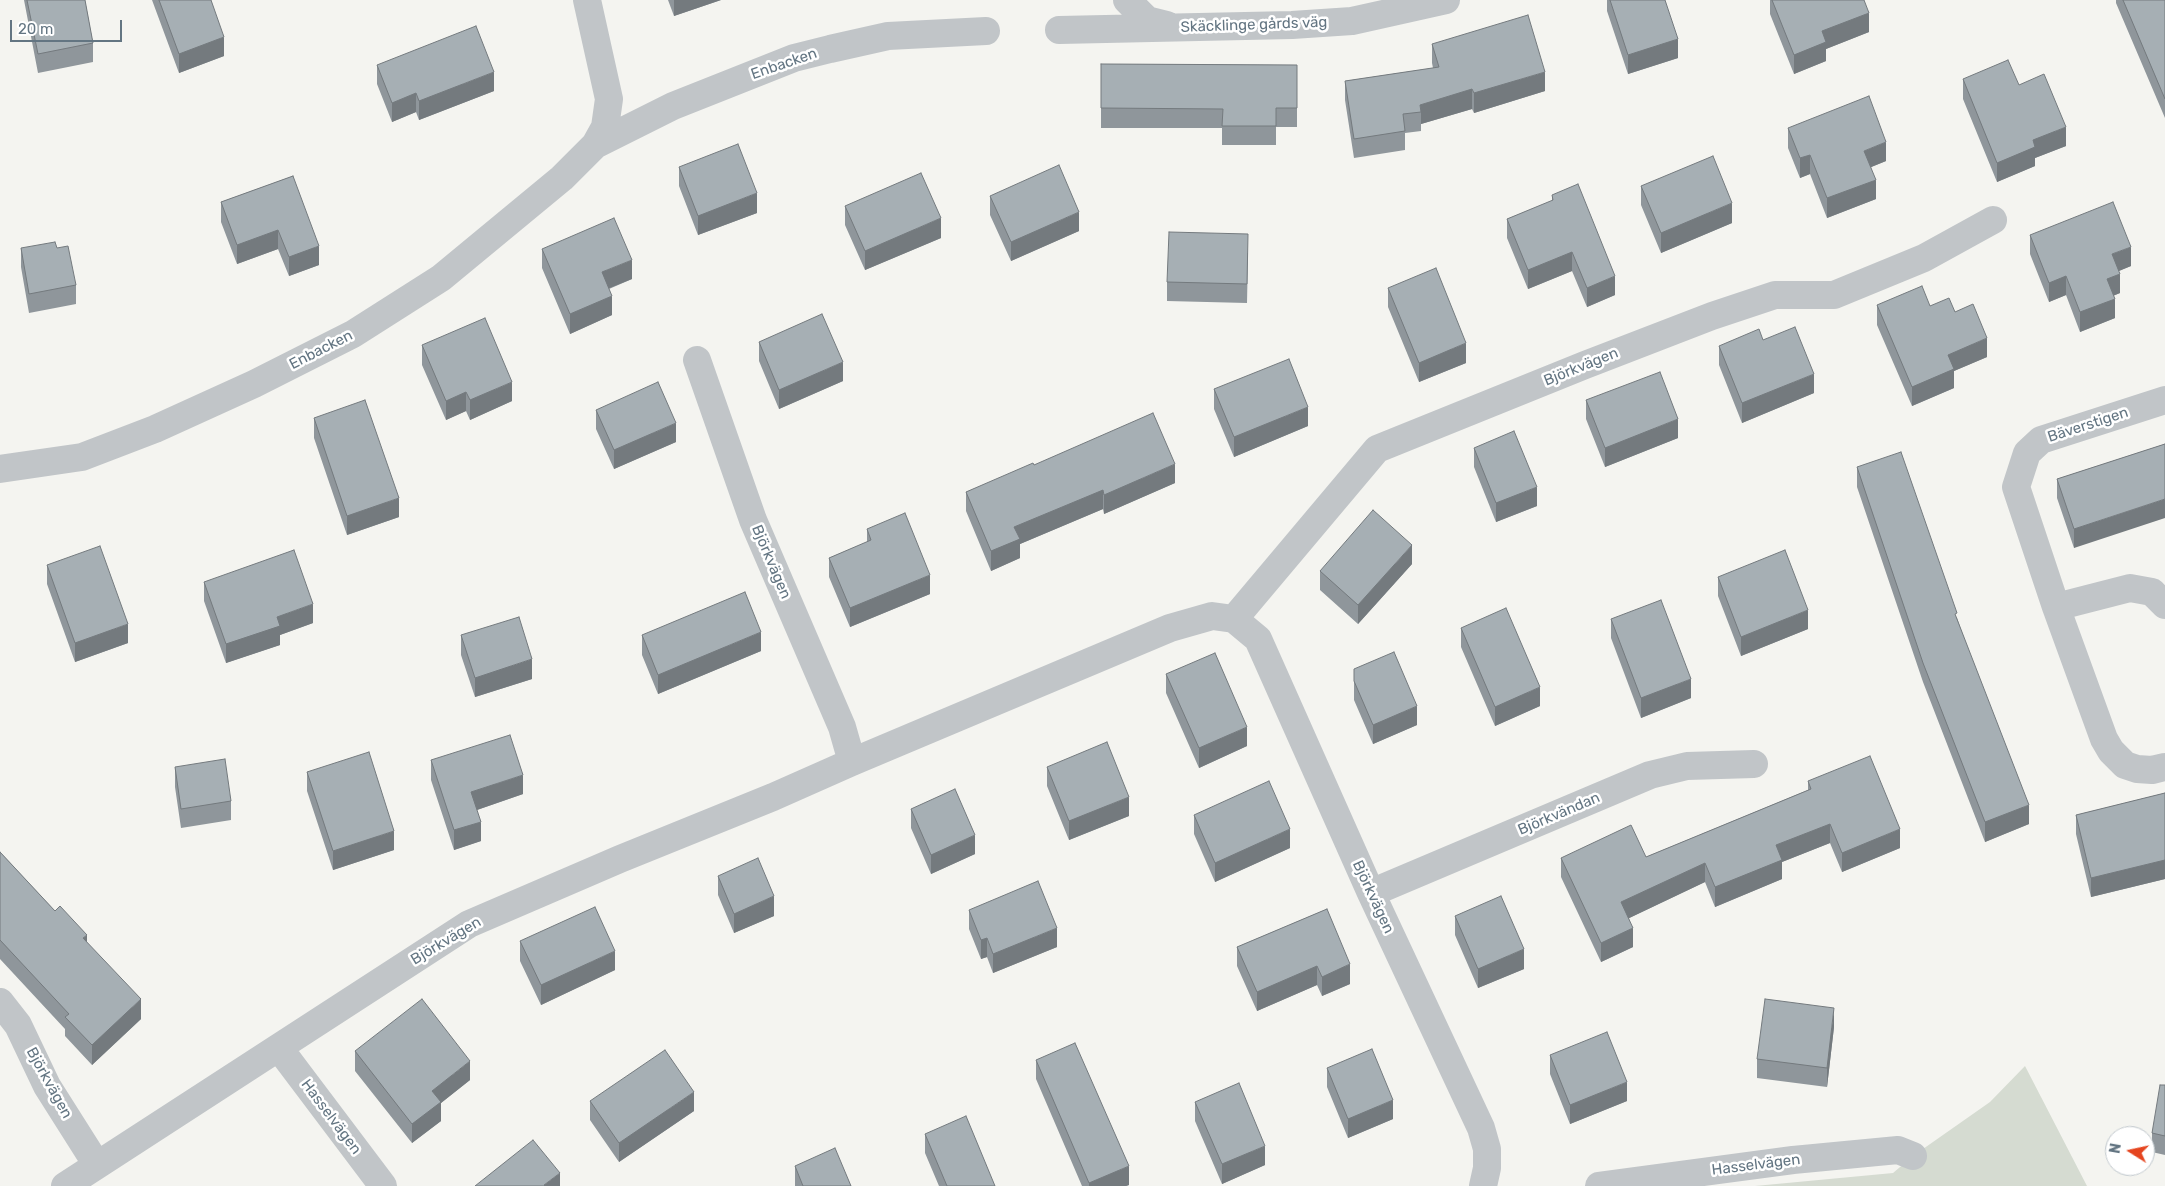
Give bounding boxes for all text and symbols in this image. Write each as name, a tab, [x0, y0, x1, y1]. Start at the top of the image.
scale bar	[12, 10, 125, 42]
street label: Skäcklinge gårds väg	[1180, 13, 1328, 37]
text: 20 m	[18, 20, 53, 38]
street label: Enbacken	[749, 44, 819, 84]
street label: Enbacken	[286, 326, 356, 374]
street label: Björkvägen	[1541, 344, 1621, 390]
street label: Bäverstigen	[2045, 403, 2131, 447]
street label: Björkvägen	[747, 522, 795, 602]
street label: Björkvändan	[1515, 789, 1603, 839]
street label: Björkvägen	[1348, 858, 1398, 936]
street label: Björkvägen	[408, 913, 484, 969]
street label: Björkvägen	[22, 1044, 76, 1122]
street label: Hasselvägen	[297, 1076, 365, 1158]
north arrow	[2105, 1126, 2155, 1176]
text: N	[2106, 1142, 2125, 1155]
street label: Hasselvägen	[1711, 1151, 1801, 1179]

